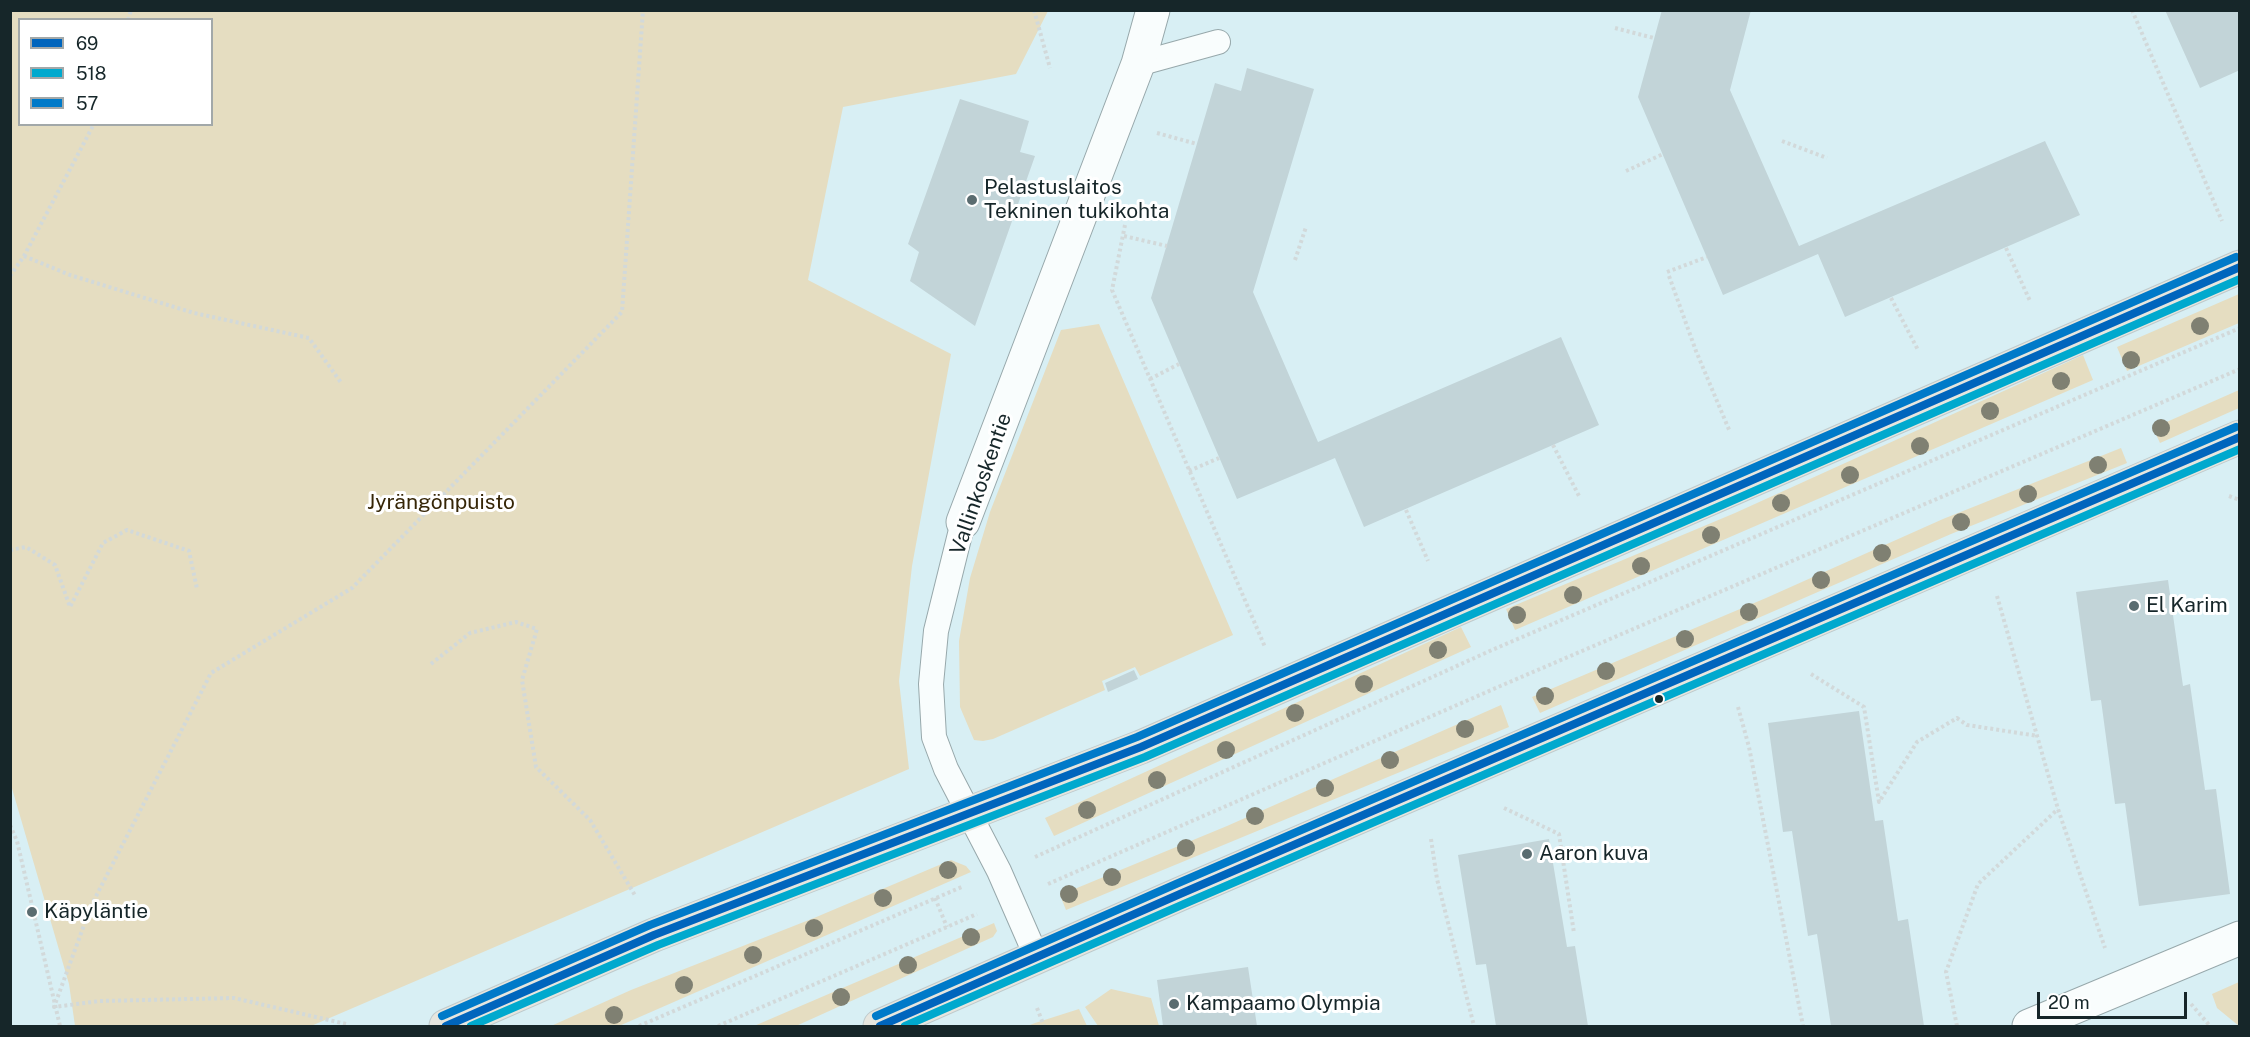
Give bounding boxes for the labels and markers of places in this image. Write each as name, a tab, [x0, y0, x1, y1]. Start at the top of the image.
place label: Pelastuslaitos Tekninen tukikohta	[984, 175, 1169, 225]
marker: Pelastuslaitos Tekninen tukikohta	[965, 193, 979, 207]
place label: El Karim	[2146, 593, 2228, 619]
marker: El Karim	[2127, 599, 2141, 613]
unlabelled marker	[1653, 693, 1665, 705]
place label: Aaron kuva	[1539, 841, 1648, 867]
marker: Aaron kuva	[1520, 847, 1534, 861]
place label: Käpyläntie	[44, 899, 148, 925]
marker: Käpyläntie	[25, 905, 39, 919]
place label: Kampaamo Olympia	[1186, 991, 1381, 1017]
marker: Kampaamo Olympia	[1167, 997, 1181, 1011]

